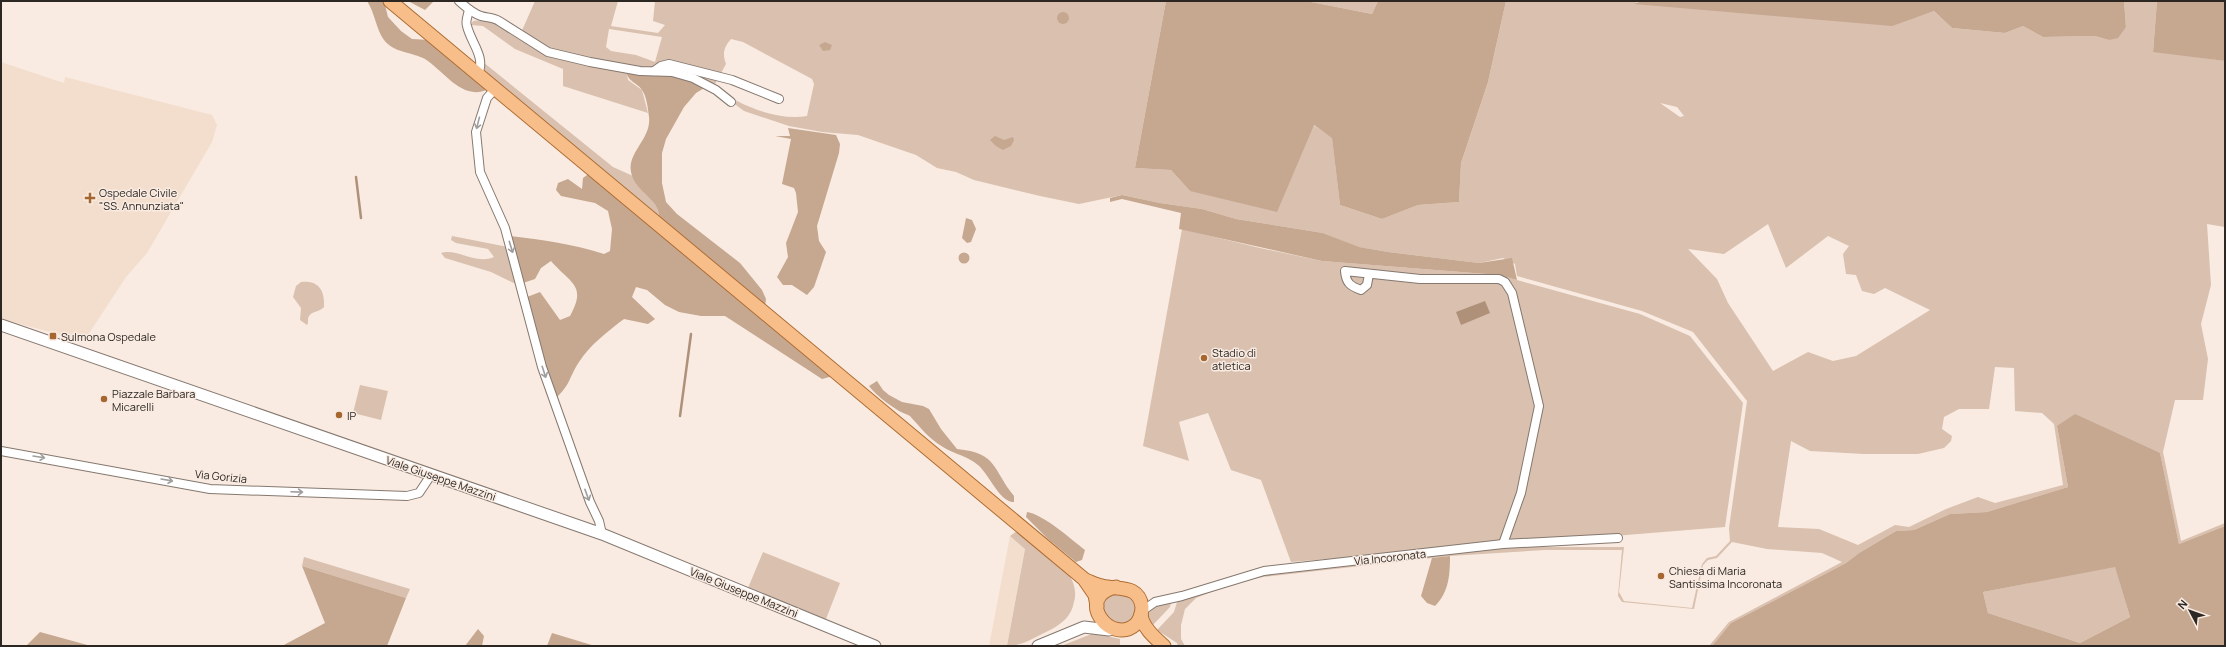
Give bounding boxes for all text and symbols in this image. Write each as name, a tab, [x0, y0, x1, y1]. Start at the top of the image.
one-way arrow	[474, 116, 481, 129]
place label: Ospedale Civile "SS. Annunziata"	[99, 185, 184, 213]
marker: Ospedale Civile "SS. Annunziata"	[84, 192, 96, 204]
one-way arrow	[508, 240, 515, 253]
place label: Sulmona Ospedale	[61, 329, 156, 344]
marker: Sulmona Ospedale	[48, 331, 58, 341]
place label: Stadio di atletica	[1212, 345, 1256, 373]
marker: Stadio di atletica	[1199, 353, 1209, 363]
one-way arrow	[540, 366, 548, 378]
place label: Piazzale Barbara Micarelli	[112, 386, 195, 414]
marker: Piazzale Barbara Micarelli	[99, 394, 109, 404]
place label: IP	[347, 408, 357, 423]
marker: IP	[334, 410, 344, 420]
street label: Viale Giuseppe Mazzini	[384, 452, 498, 504]
one-way arrow	[33, 453, 46, 461]
street label: Via Gorizia	[194, 466, 248, 486]
one-way arrow	[161, 476, 174, 484]
one-way arrow	[584, 488, 591, 501]
one-way arrow	[290, 489, 303, 496]
street label: Via Incoronata	[1353, 546, 1427, 568]
street label: Viale Giuseppe Mazzini	[688, 563, 800, 621]
place label: Chiesa di Maria Santissima Incoronata	[1669, 563, 1782, 591]
marker: Chiesa di Maria Santissima Incoronata	[1656, 571, 1666, 581]
north arrow	[2170, 591, 2210, 631]
text: N	[2174, 596, 2190, 612]

